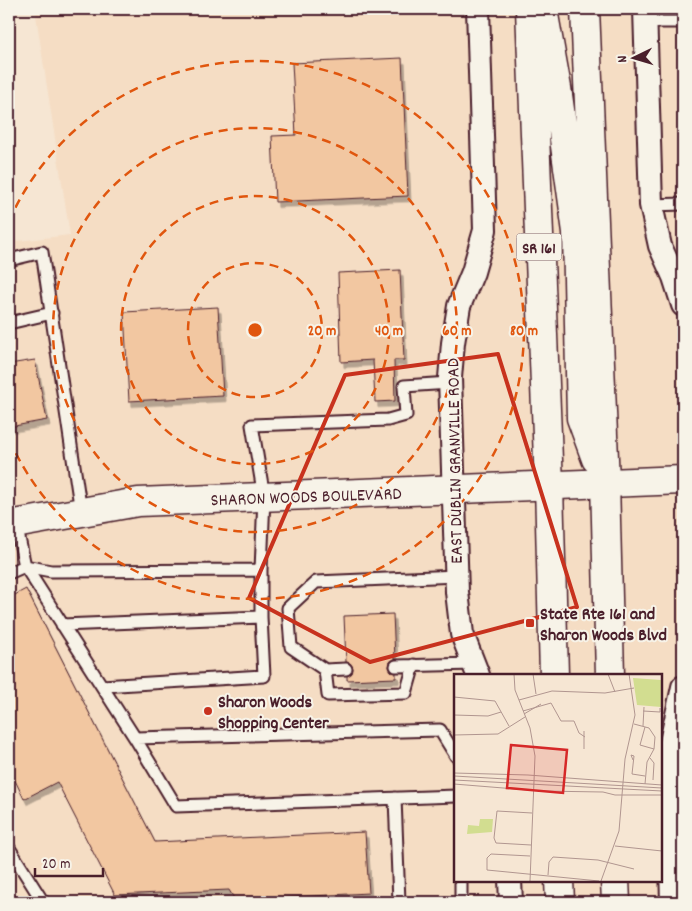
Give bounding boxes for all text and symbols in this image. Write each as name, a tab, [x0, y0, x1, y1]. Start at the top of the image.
north arrow	[610, 32, 660, 82]
text: N	[613, 55, 633, 63]
road number: SR 161	[516, 233, 562, 260]
centre of rings	[246, 321, 264, 339]
text: 20 m	[308, 321, 336, 343]
text: 40 m	[375, 321, 403, 343]
text: 60 m	[442, 321, 472, 343]
text: 80 m	[510, 321, 538, 343]
street label: EAST DUBLIN GRANVILLE ROAD	[442, 358, 471, 564]
street label: SHARON WOODS BOULEVARD	[210, 483, 402, 514]
place label: State Rte 161 and Sharon Woods Blvd	[540, 603, 667, 649]
marker: State Rte 161 and Sharon Woods Blvd	[524, 617, 536, 629]
inset map	[454, 674, 662, 881]
place label: Sharon Woods Shopping Center	[218, 691, 329, 737]
marker: Sharon Woods Shopping Center	[202, 705, 214, 717]
scale bar	[35, 846, 102, 878]
text: 20 m	[42, 854, 70, 876]

